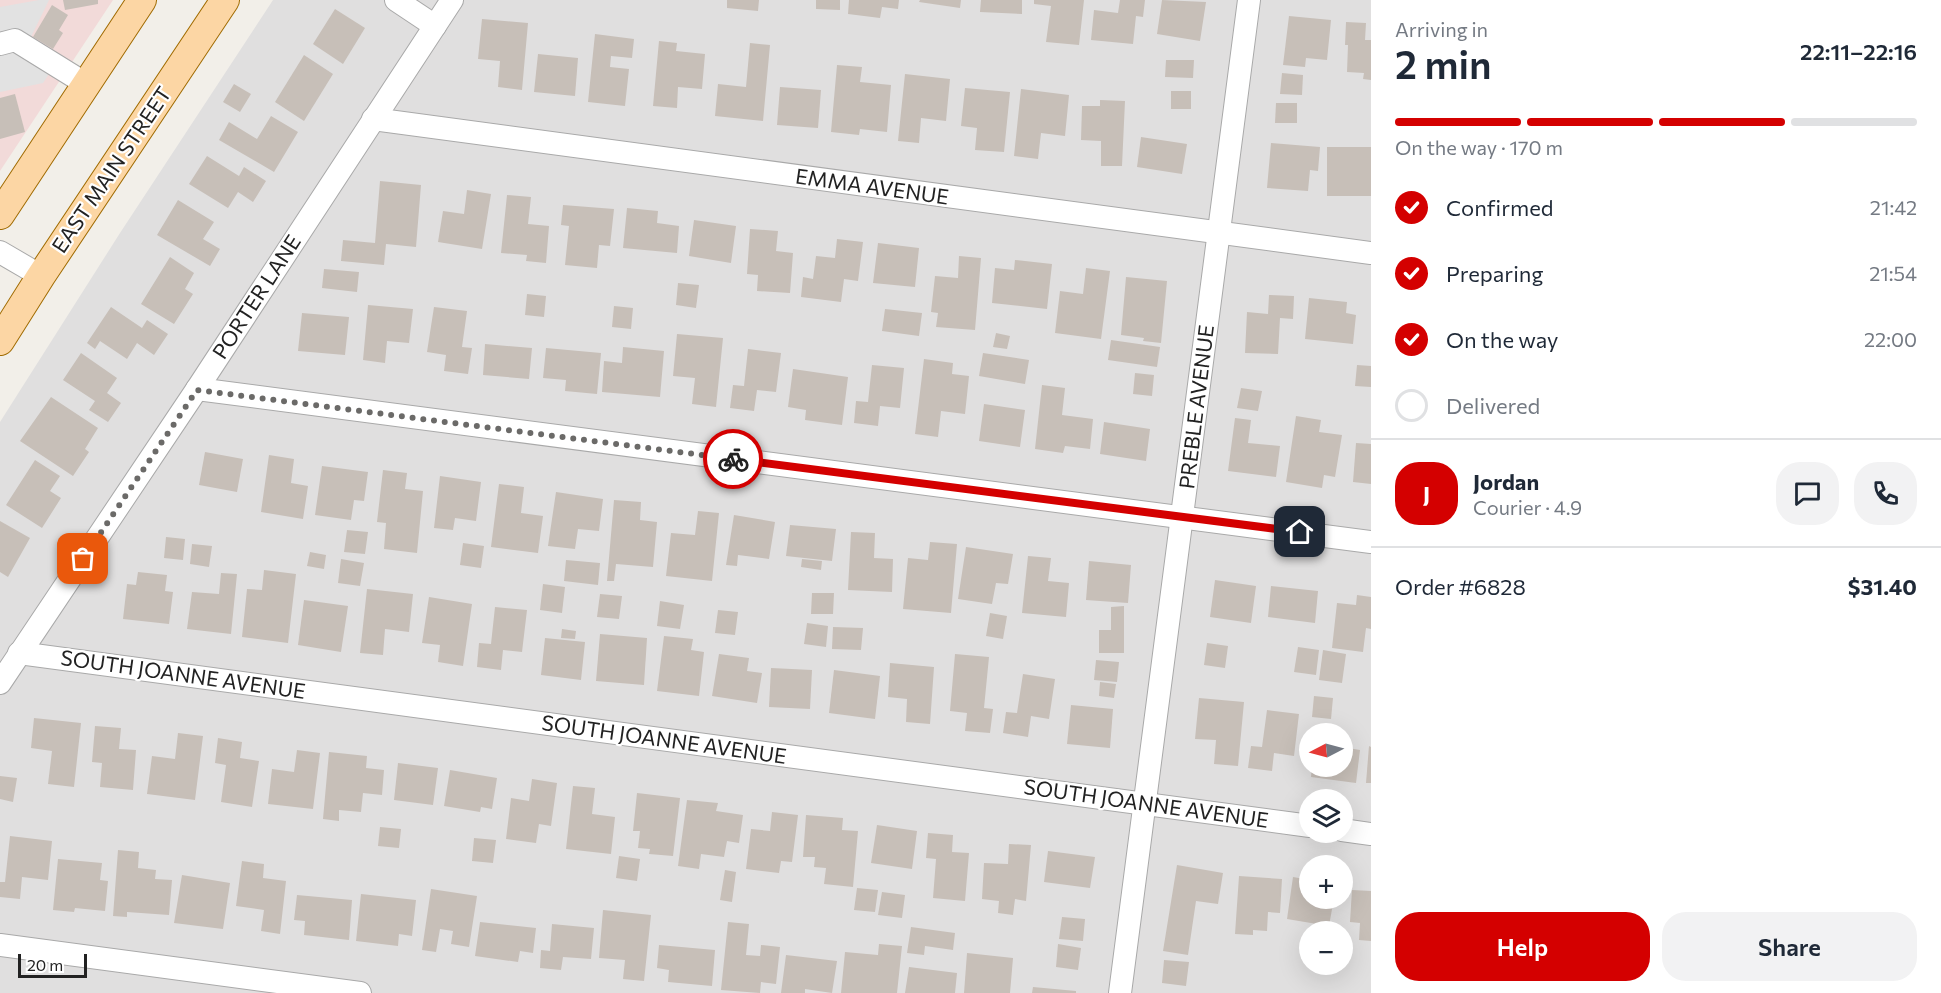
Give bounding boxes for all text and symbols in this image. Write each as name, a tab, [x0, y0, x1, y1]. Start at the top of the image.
text: Arriving in	[1395, 17, 1488, 41]
text: 22:11–22:16	[1800, 38, 1917, 65]
text: 2 min	[1395, 39, 1492, 87]
street label: EAST MAIN STREET	[46, 81, 176, 257]
text: On the way · 170 m	[1395, 135, 1563, 159]
street label: EMMA AVENUE	[794, 162, 951, 209]
icon: check	[1395, 191, 1428, 224]
text: Confirmed	[1446, 194, 1553, 221]
text: 21:42	[1870, 195, 1917, 219]
street label: PORTER LANE	[206, 229, 305, 363]
icon: check	[1395, 257, 1428, 290]
text: Preparing	[1446, 260, 1543, 287]
text: 21:54	[1869, 261, 1917, 285]
street label: PREBLE AVENUE	[1173, 323, 1218, 490]
icon: check	[1395, 323, 1428, 356]
text: On the way	[1446, 326, 1558, 353]
text: 22:00	[1864, 327, 1917, 351]
text: Delivered	[1446, 392, 1540, 419]
courier	[703, 429, 763, 489]
icon: bike	[717, 443, 750, 476]
button: chat	[1776, 462, 1839, 525]
button: phone	[1854, 462, 1917, 525]
text: Jordan	[1473, 468, 1539, 495]
text: J	[1423, 480, 1430, 507]
text: Courier · 4.9	[1473, 495, 1582, 519]
pin	[1274, 506, 1325, 557]
icon: home	[1283, 515, 1316, 548]
pin	[57, 533, 108, 584]
icon: bag	[66, 542, 99, 575]
text: Order #6828	[1395, 573, 1526, 600]
text: $31.40	[1848, 573, 1917, 600]
street label: SOUTH JOANNE AVENUE	[59, 644, 307, 703]
street label: SOUTH JOANNE AVENUE	[540, 709, 788, 768]
north arrow	[1299, 723, 1353, 777]
map controls	[1299, 723, 1353, 975]
street label: SOUTH JOANNE AVENUE	[1022, 773, 1270, 832]
button: layers	[1299, 789, 1353, 843]
button: +	[1299, 855, 1353, 909]
button: Help	[1395, 912, 1650, 981]
button: Share	[1662, 912, 1917, 981]
button: −	[1299, 921, 1353, 975]
scale bar	[18, 951, 87, 978]
text: 20 m	[27, 955, 63, 974]

